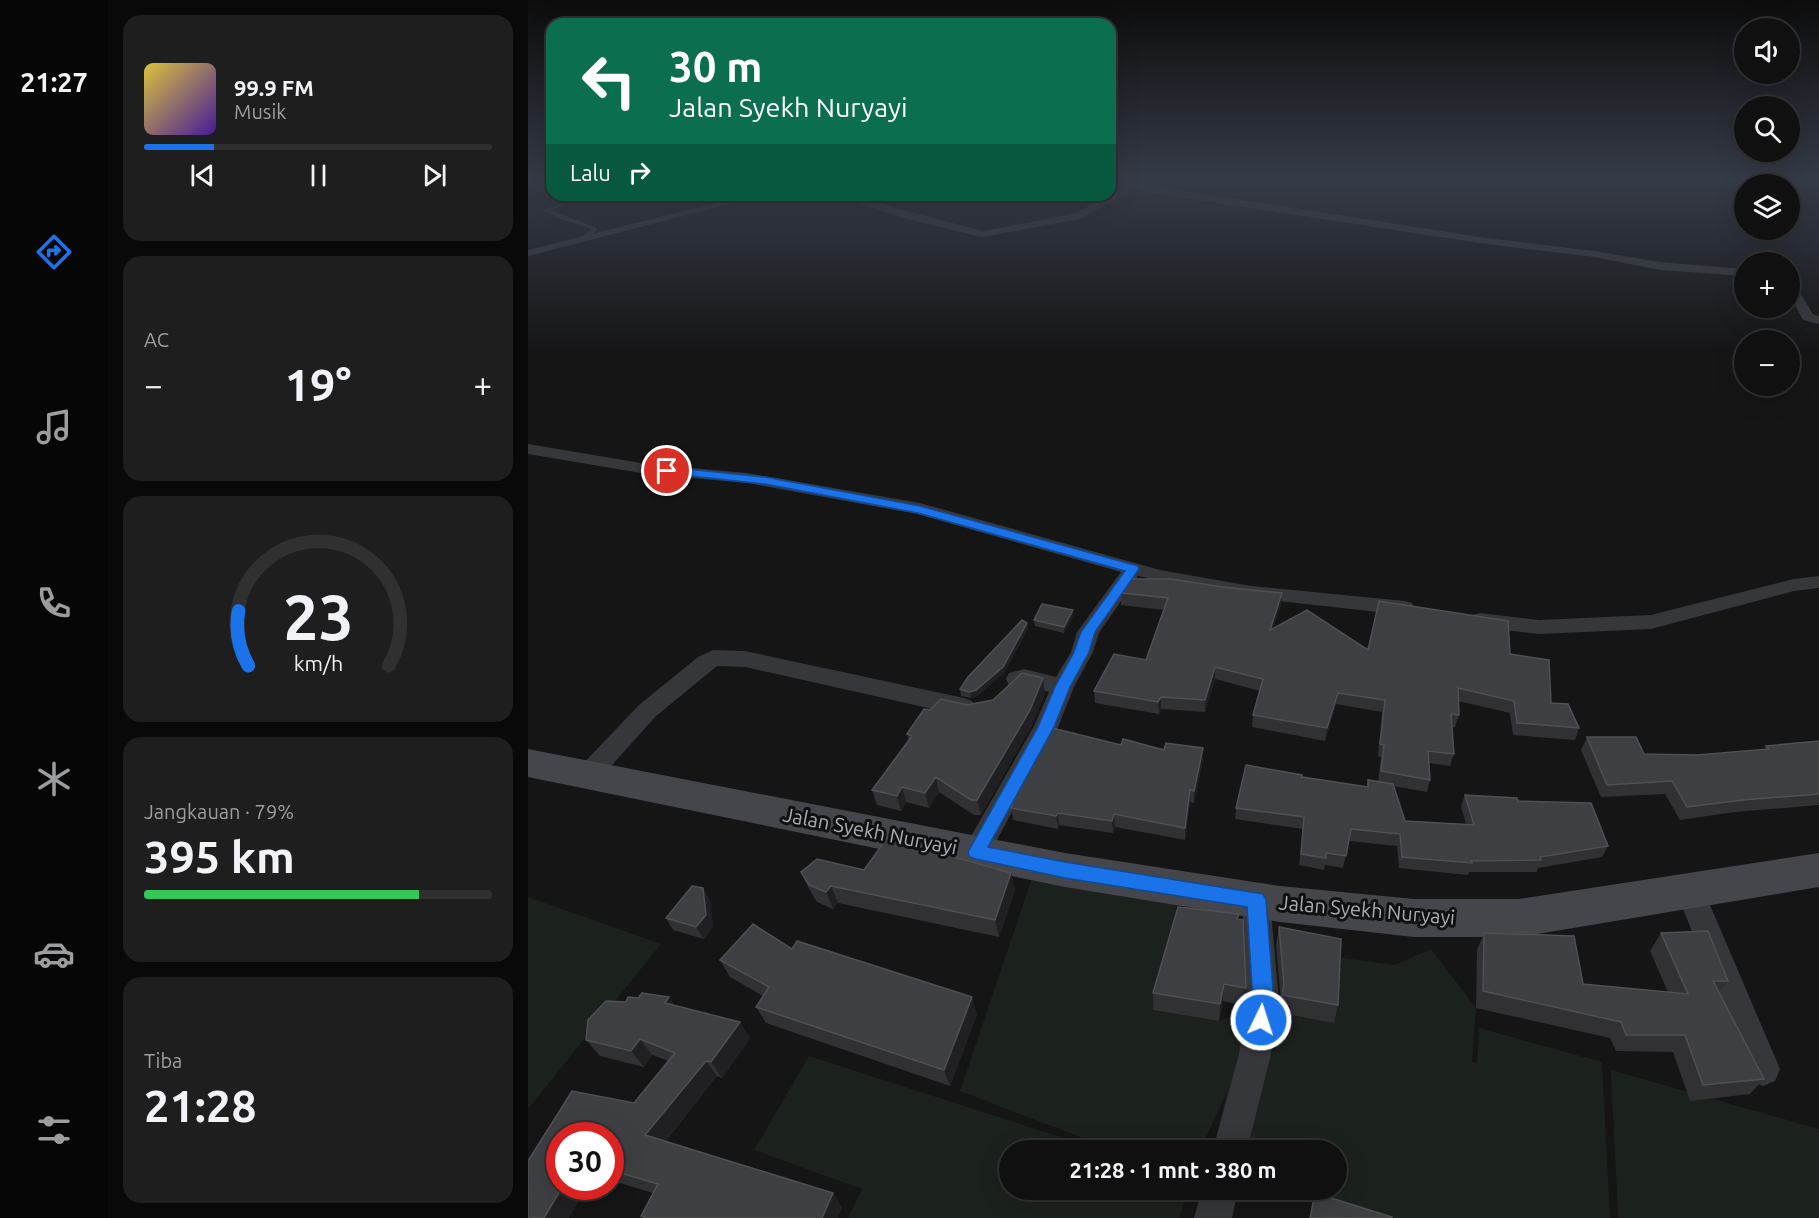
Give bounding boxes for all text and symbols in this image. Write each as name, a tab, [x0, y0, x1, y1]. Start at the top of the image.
map controls	[1734, 18, 1800, 396]
button: sound	[1734, 18, 1800, 84]
icon: left	[570, 42, 648, 120]
text: 30 m	[669, 43, 763, 90]
text: 21:27	[20, 67, 88, 97]
text: 99.9 FM	[234, 75, 314, 100]
text: Jalan Syekh Nuryayi	[669, 92, 908, 122]
button: search	[1734, 96, 1800, 162]
text: Musik	[234, 100, 286, 123]
icon: right	[623, 156, 656, 189]
icon: previous	[186, 159, 219, 192]
icon: pause	[302, 159, 335, 192]
icon: next	[418, 159, 451, 192]
text: Lalu	[570, 160, 611, 185]
button: layers	[1734, 174, 1800, 240]
icon: directions	[33, 231, 75, 273]
button: +	[1734, 252, 1800, 318]
text: AC	[144, 328, 169, 351]
button: −	[1734, 330, 1800, 396]
text: 19°	[285, 359, 351, 410]
text: −	[144, 366, 163, 403]
text: +	[473, 366, 492, 403]
icon: music	[33, 406, 75, 448]
pin	[641, 445, 692, 496]
icon: arrive	[650, 454, 683, 487]
icon: phone	[33, 582, 75, 624]
text: 23	[283, 582, 353, 652]
text: km/h	[293, 651, 343, 675]
icon: climate	[33, 758, 75, 800]
text: Jangkauan · 79%	[144, 800, 294, 823]
street label: Jalan Syekh Nuryayi	[781, 802, 959, 859]
text: 395 km	[144, 831, 295, 882]
street label: Jalan Syekh Nuryayi	[1278, 890, 1456, 929]
icon: car	[33, 933, 75, 975]
position arrow	[1229, 988, 1293, 1052]
text: Tiba	[144, 1049, 182, 1072]
text: 21:28	[144, 1080, 257, 1131]
icon: filters	[33, 1109, 75, 1151]
speed limit sign: 30	[546, 1122, 624, 1200]
text: 21:28 · 1 mnt · 380 m	[1069, 1157, 1277, 1182]

